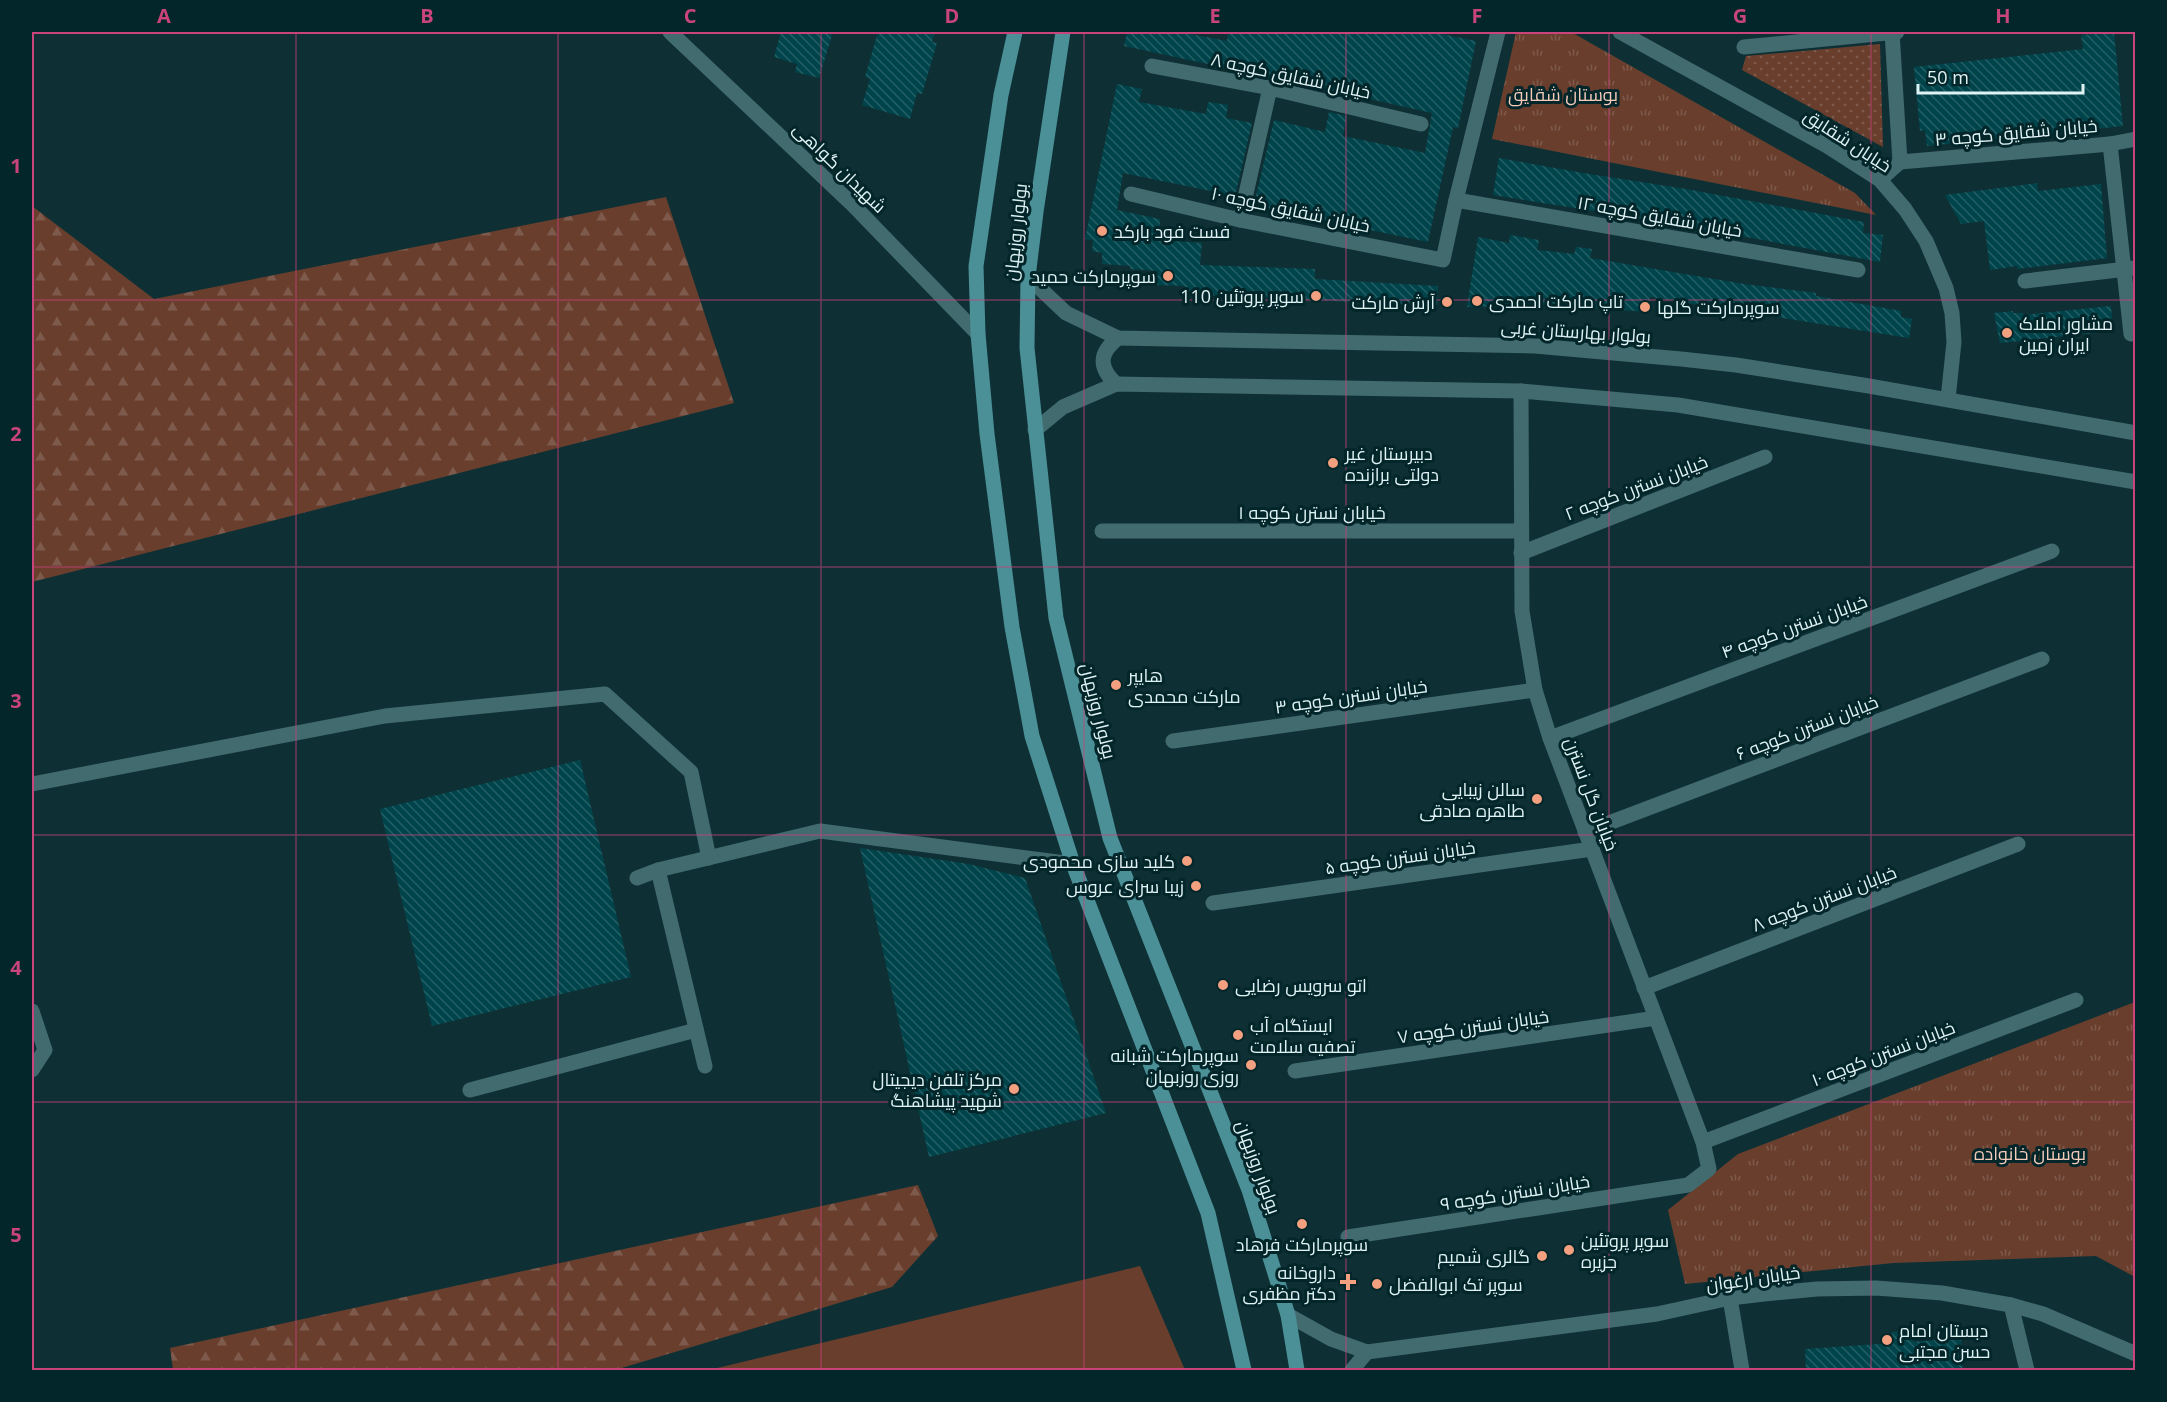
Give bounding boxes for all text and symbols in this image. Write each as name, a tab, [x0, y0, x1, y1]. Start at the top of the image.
text: A	[157, 2, 171, 29]
text: B	[420, 2, 434, 29]
text: C	[684, 2, 697, 29]
text: D	[945, 2, 959, 29]
text: E	[1209, 2, 1221, 29]
text: F	[1472, 2, 1482, 29]
text: G	[1733, 2, 1747, 29]
text: H	[1995, 2, 2011, 29]
street label: خیابان شقایق کوچه ۸	[1209, 46, 1373, 105]
scale bar	[1918, 57, 2083, 95]
text: 50 m	[1927, 65, 1969, 89]
park label: بوستان شقایق	[1508, 82, 1618, 107]
street label: خیابان شقایق	[1799, 103, 1896, 178]
street label: خیابان شقایق کوچه ۳	[1933, 113, 2099, 152]
street label: شهیدان گواهی	[788, 116, 892, 218]
text: 1	[10, 152, 22, 179]
street label: خیابان شقایق کوچه ۱۰	[1209, 180, 1372, 238]
street label: بولوار روزبهان	[998, 182, 1032, 282]
street label: خیابان شقایق کوچه ۱۲	[1576, 190, 1744, 243]
place label: فست فود بارکد	[1114, 219, 1230, 243]
marker: فست فود بارکد	[1095, 224, 1109, 238]
place label: سوپرمارکت حمید	[1031, 264, 1156, 289]
marker: سوپرمارکت حمید	[1161, 269, 1175, 283]
place label: سوپر پروتئین 110	[1180, 284, 1304, 309]
marker: سوپر پروتئین 110	[1309, 289, 1323, 303]
place label: تاپ مارکت احمدی	[1489, 289, 1623, 314]
place label: آرش مارکت	[1351, 290, 1435, 314]
marker: تاپ مارکت احمدی	[1470, 294, 1484, 308]
marker: آرش مارکت	[1440, 295, 1454, 309]
place label: سوپرمارکت گلها	[1657, 295, 1780, 320]
marker: سوپرمارکت گلها	[1638, 300, 1652, 314]
place label: مشاور املاک ایران زمین	[2019, 311, 2113, 356]
street label: بولوار بهارستان غربی	[1500, 314, 1652, 348]
marker: مشاور املاک ایران زمین	[2000, 326, 2014, 340]
text: 2	[10, 420, 22, 447]
place label: دبیرستان غیر دولتی برازنده	[1344, 441, 1439, 486]
street label: خیابان نسترن کوچه ۲	[1561, 449, 1711, 526]
marker: دبیرستان غیر دولتی برازنده	[1326, 456, 1340, 470]
street label: خیابان نسترن کوچه ۱	[1238, 500, 1386, 525]
street label: خیابان نسترن کوچه ۴	[1718, 588, 1871, 665]
street label: بولوار روزبهان	[1075, 661, 1123, 761]
place label: هایپر مارکت محمدی	[1127, 663, 1241, 708]
street label: خیابان نسترن کوچه ۳	[1273, 673, 1429, 720]
marker: هایپر مارکت محمدی	[1109, 678, 1123, 692]
text: 3	[10, 687, 22, 714]
street label: خیابان نسترن کوچه ۶	[1733, 689, 1882, 766]
street label: خیابان گل نسترن	[1559, 734, 1625, 854]
place label: سالن زیبایی طاهره صادقی	[1419, 777, 1525, 822]
marker: سالن زیبایی طاهره صادقی	[1530, 792, 1544, 806]
street label: خیابان نسترن کوچه ۵	[1323, 835, 1477, 880]
place label: کلید سازی محمودی	[1023, 849, 1175, 873]
marker: کلید سازی محمودی	[1180, 854, 1194, 868]
street label: خیابان نسترن کوچه ۸	[1748, 859, 1900, 938]
place label: زیبا سرای عروس	[1066, 874, 1184, 898]
marker: زیبا سرای عروس	[1189, 879, 1203, 893]
text: 4	[10, 954, 22, 981]
place label: اتو سرویس رضایی	[1235, 973, 1367, 997]
marker: اتو سرویس رضایی	[1216, 978, 1230, 992]
street label: خیابان نسترن کوچه ۷	[1396, 1003, 1551, 1050]
place label: ایستگاه آب تصفیه سلامت	[1250, 1013, 1355, 1058]
street label: خیابان نسترن کوچه ۱۰	[1808, 1015, 1959, 1092]
marker: ایستگاه آب تصفیه سلامت	[1231, 1028, 1245, 1042]
place label: سوپرمارکت شبانه روزی روزبهان	[1111, 1043, 1239, 1088]
marker: سوپرمارکت شبانه روزی روزبهان	[1244, 1058, 1258, 1072]
place label: مرکز تلفن دیجیتال شهید پیشاهنگ	[872, 1067, 1002, 1113]
marker: مرکز تلفن دیجیتال شهید پیشاهنگ	[1007, 1082, 1021, 1096]
street label: بولوار روزبهان	[1231, 1117, 1287, 1217]
park label: بوستان خانواده	[1974, 1141, 2086, 1165]
street label: خیابان نسترن کوچه ۹	[1439, 1168, 1592, 1217]
marker: سوپرمارکت فرهاد	[1295, 1217, 1309, 1231]
text: 5	[10, 1221, 22, 1248]
place label: سوپر پروتئین جزیره	[1581, 1228, 1669, 1273]
place label: سوپرمارکت فرهاد	[1236, 1232, 1368, 1257]
marker: سوپر پروتئین جزیره	[1562, 1243, 1576, 1257]
place label: گالری شمیم	[1437, 1244, 1530, 1269]
marker: گالری شمیم	[1535, 1249, 1549, 1263]
place label: داروخانه دکتر مظفری	[1243, 1260, 1336, 1305]
street label: خیابان ارغوان	[1704, 1260, 1802, 1296]
place label: سوپر تک ابوالفضل	[1389, 1272, 1523, 1297]
marker: داروخانه دکتر مظفری	[1341, 1275, 1355, 1289]
marker: سوپر تک ابوالفضل	[1370, 1277, 1384, 1291]
place label: دبستان امام حسن مجتبی	[1899, 1318, 1990, 1363]
marker: دبستان امام حسن مجتبی	[1880, 1333, 1894, 1347]

